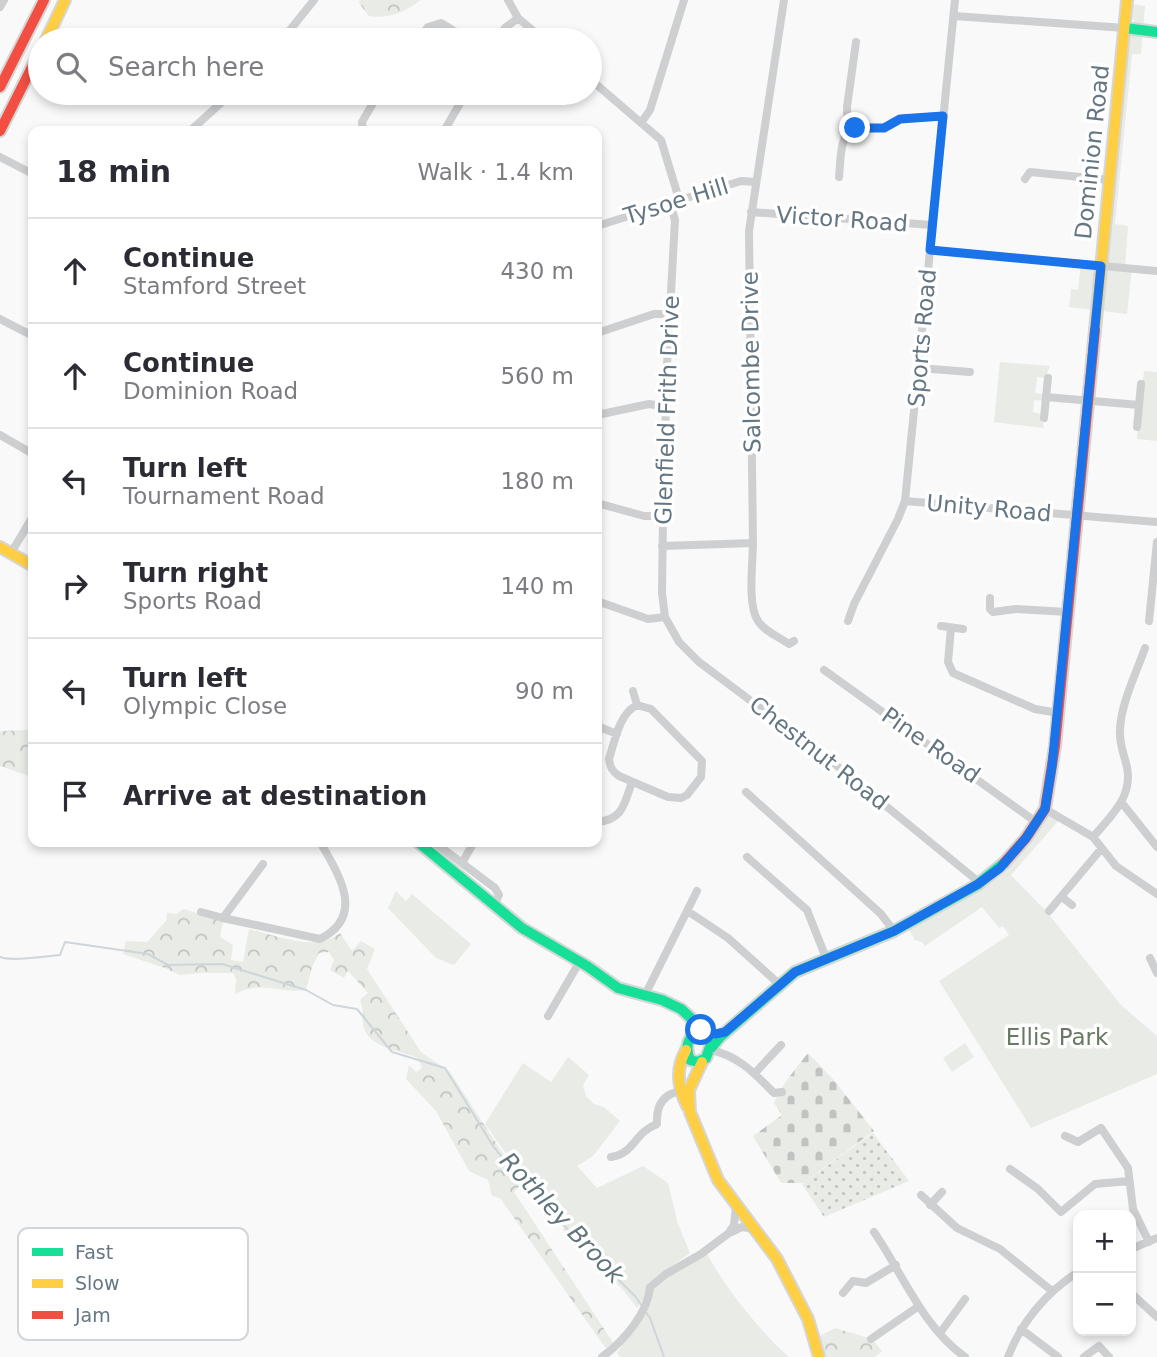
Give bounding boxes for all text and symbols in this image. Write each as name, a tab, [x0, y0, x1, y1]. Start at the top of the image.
search box	[28, 28, 602, 105]
icon: search	[52, 48, 90, 86]
text: Search here	[108, 52, 264, 82]
street label: Dominion Road	[1070, 64, 1114, 240]
route end	[839, 112, 870, 143]
text: 18 min	[56, 154, 171, 189]
text: Walk · 1.4 km	[417, 159, 574, 185]
street label: Tysoe Hill	[620, 173, 731, 230]
street label: Victor Road	[775, 201, 909, 237]
text: Continue	[123, 243, 254, 273]
icon: ahead	[56, 252, 94, 290]
text: 430 m	[500, 258, 574, 284]
street label: Sports Road	[903, 268, 941, 408]
street label: Salcombe Drive	[736, 271, 766, 453]
text: Stamford Street	[123, 273, 306, 299]
street label: Glenfield Frith Drive	[650, 295, 684, 525]
text: Continue	[123, 348, 254, 378]
icon: ahead	[56, 357, 94, 395]
text: 560 m	[500, 363, 574, 389]
text: Dominion Road	[123, 378, 298, 404]
text: Turn left	[123, 453, 247, 483]
icon: left	[56, 462, 94, 500]
text: 180 m	[500, 468, 574, 494]
text: Tournament Road	[123, 483, 325, 509]
street label: Unity Road	[925, 490, 1053, 526]
text: Turn right	[123, 558, 268, 588]
icon: right	[56, 567, 94, 605]
text: 140 m	[500, 573, 574, 599]
text: Sports Road	[123, 588, 262, 614]
text: Turn left	[123, 663, 247, 693]
icon: left	[56, 672, 94, 710]
text: 90 m	[515, 678, 574, 704]
street label: Chestnut Road	[744, 691, 894, 815]
text: Olympic Close	[123, 693, 287, 719]
street label: Pine Road	[877, 702, 985, 788]
icon: arrive	[56, 777, 94, 815]
text: Arrive at destination	[123, 781, 427, 811]
route start	[685, 1014, 716, 1045]
park label: Ellis Park	[1006, 1024, 1109, 1050]
water label: Rothley Brook	[494, 1147, 631, 1290]
map controls	[1073, 1210, 1136, 1336]
button: +	[1073, 1210, 1136, 1273]
legend	[18, 1228, 248, 1340]
text: Fast	[75, 1241, 113, 1263]
text: Slow	[75, 1272, 120, 1294]
button: −	[1073, 1273, 1136, 1336]
text: Jam	[74, 1304, 111, 1326]

